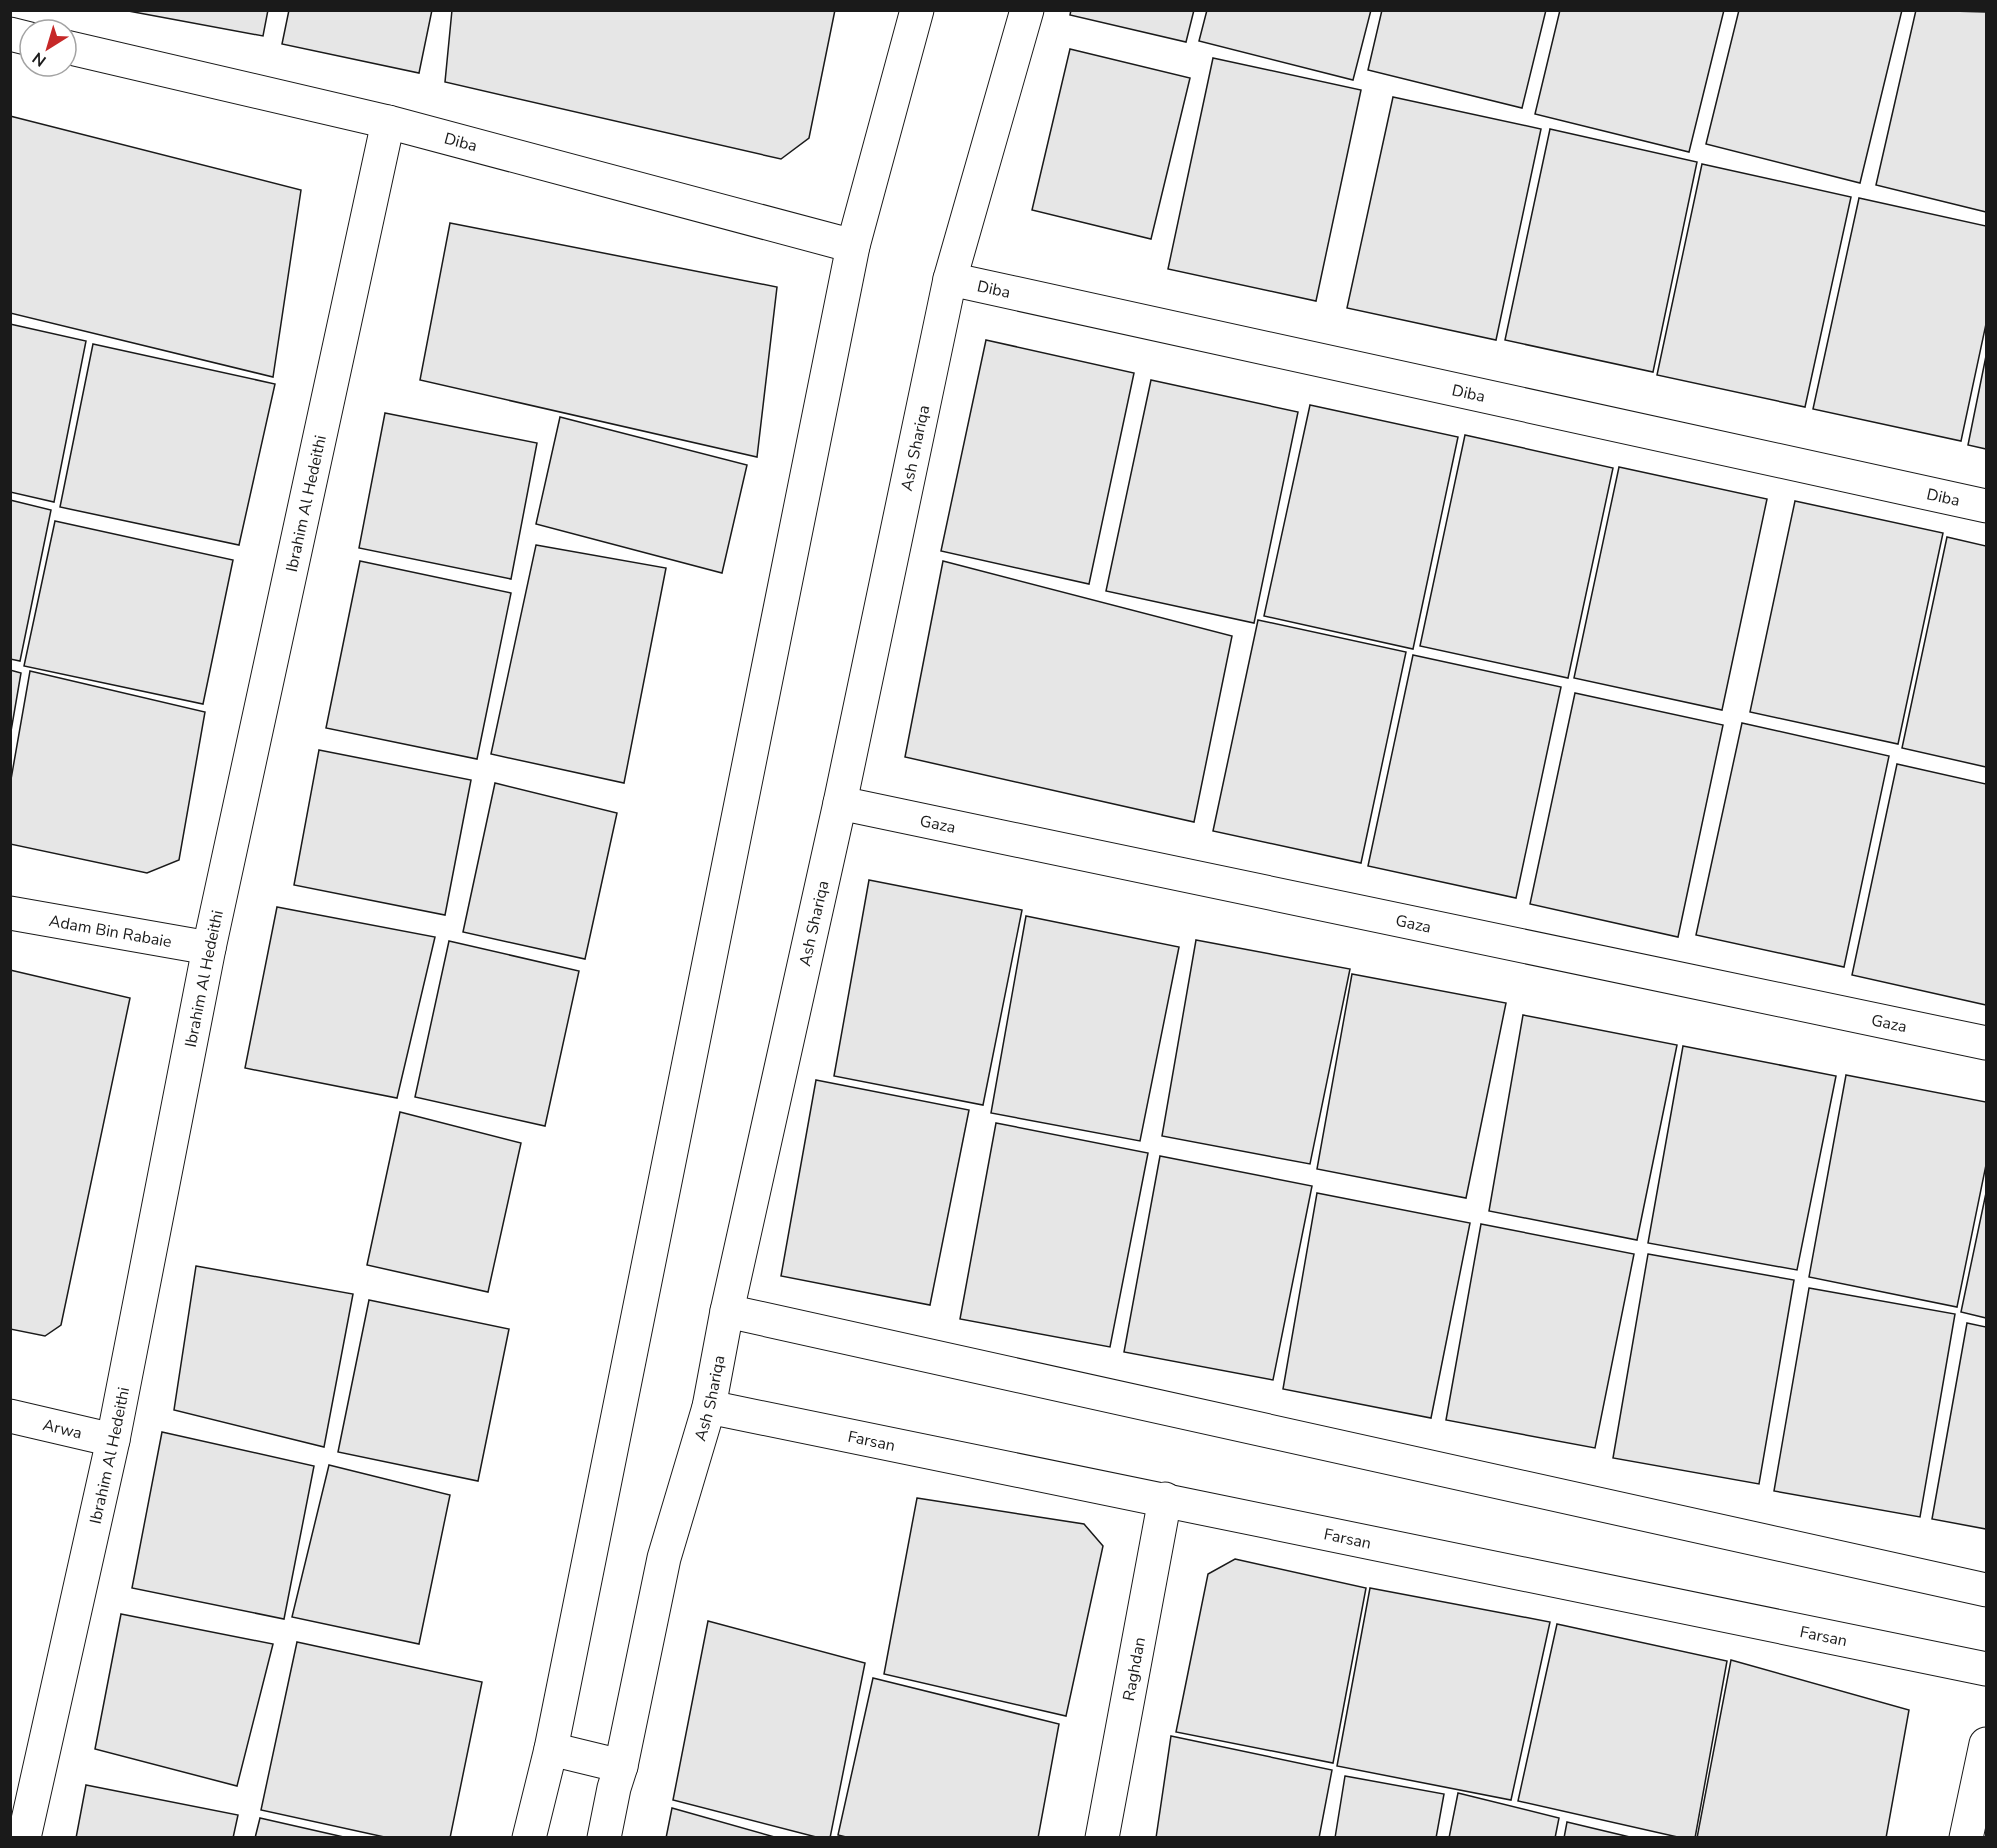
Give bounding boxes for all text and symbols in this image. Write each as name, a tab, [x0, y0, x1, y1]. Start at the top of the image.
north arrow	[18, 18, 78, 78]
text: N	[28, 47, 51, 72]
street label: Diba	[442, 127, 480, 157]
street label: Diba	[975, 275, 1012, 304]
street label: Diba	[1450, 379, 1487, 408]
street label: Ash Shariqa	[896, 403, 935, 493]
street label: Ibrahim Al Hedeithi	[281, 433, 332, 574]
street label: Diba	[1925, 483, 1962, 512]
street label: Gaza	[918, 810, 958, 839]
street label: Ash Shariqa	[794, 878, 834, 968]
street label: Ibrahim Al Hedeithi	[180, 908, 229, 1049]
street label: Adam Bin Rabaie	[47, 910, 173, 953]
street label: Gaza	[1394, 910, 1433, 939]
street label: Gaza	[1869, 1009, 1909, 1038]
street label: Ash Shariqa	[690, 1354, 730, 1444]
street label: Ibrahim Al Hedeithi	[85, 1385, 135, 1526]
street label: Arwa	[41, 1414, 84, 1444]
street label: Farsan	[846, 1426, 897, 1457]
street label: Farsan	[1322, 1523, 1373, 1555]
street label: Farsan	[1798, 1621, 1849, 1652]
street label: Raghdan	[1118, 1635, 1151, 1703]

